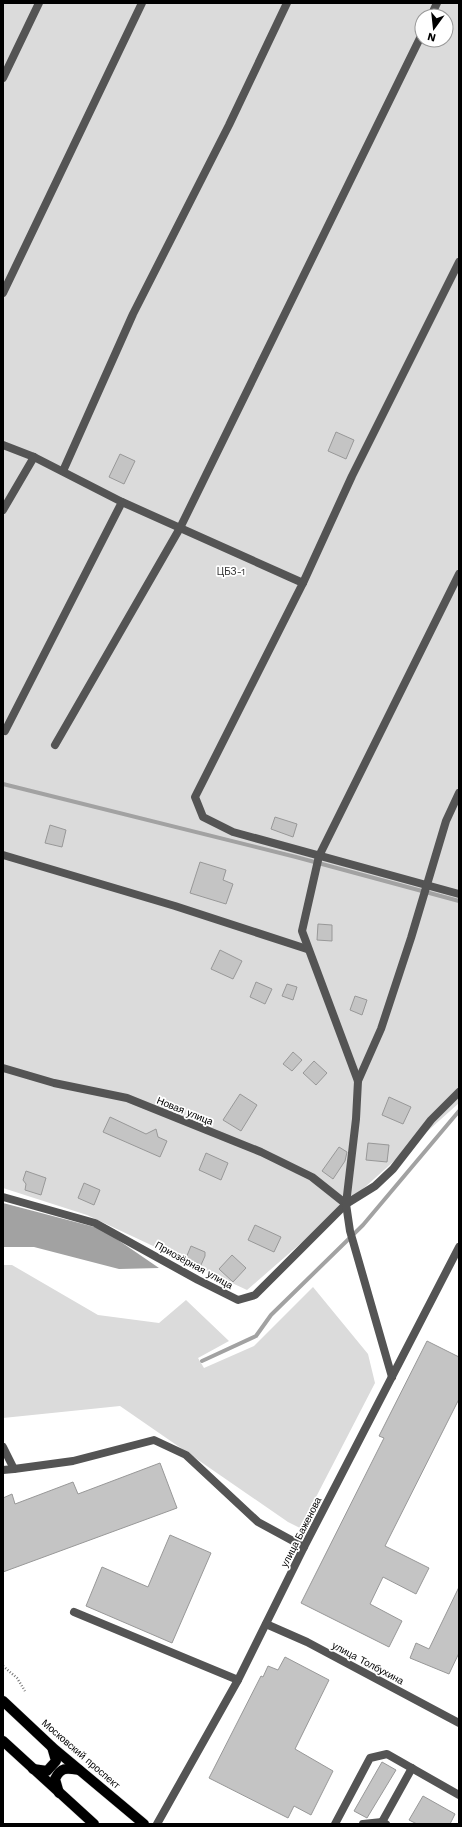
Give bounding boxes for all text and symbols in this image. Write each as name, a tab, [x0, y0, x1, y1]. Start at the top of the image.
north arrow	[414, 8, 454, 48]
text: N	[426, 30, 437, 45]
park label: ЦБЗ-1	[217, 566, 245, 577]
street label: Новая улица	[155, 1095, 215, 1127]
street label: Приозёрная улица	[153, 1239, 235, 1291]
street label: улица Баженова	[279, 1495, 324, 1569]
street label: улица Толбухина	[330, 1639, 406, 1687]
street label: Московский проспект	[40, 1717, 123, 1791]

